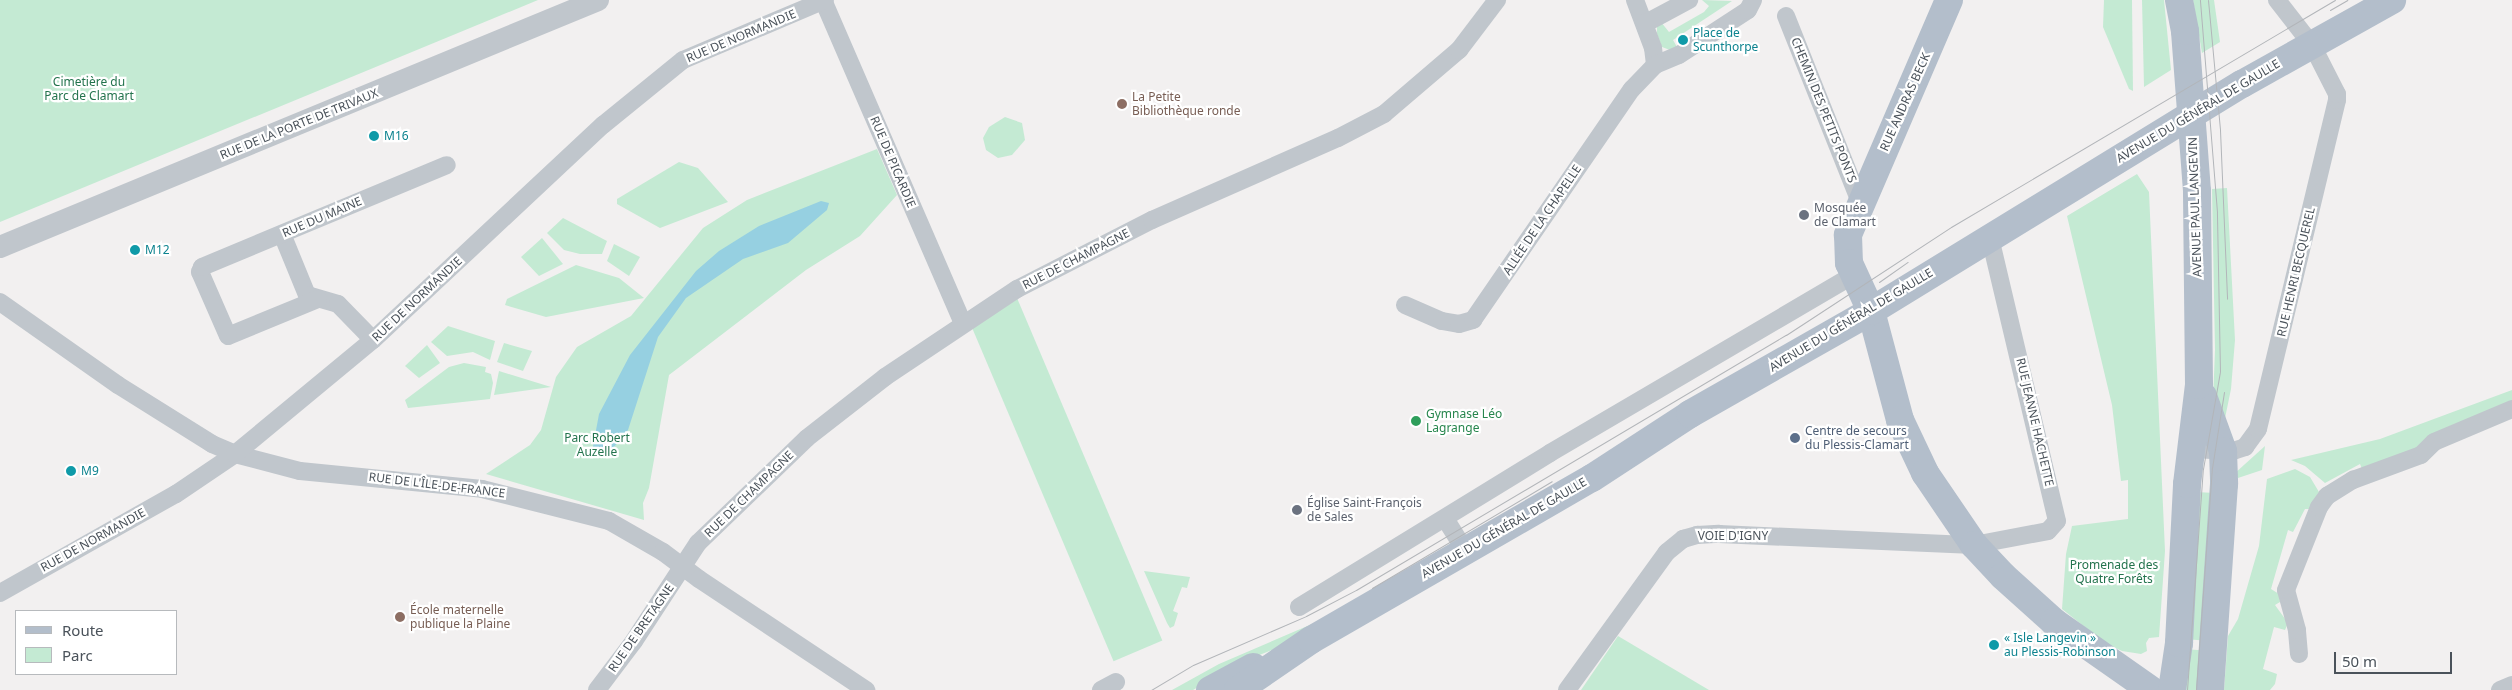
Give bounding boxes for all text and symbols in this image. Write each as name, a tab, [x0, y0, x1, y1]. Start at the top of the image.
street label: RUE DE NORMANDIE	[684, 6, 798, 66]
place label: Place de Scunthorpe	[1693, 26, 1758, 54]
marker: Place de Scunthorpe	[1677, 34, 1689, 46]
street label: CHEMIN DES PETITS PONTS	[1788, 35, 1860, 185]
street label: RUE ANDRAS BECK	[1877, 51, 1933, 153]
street label: AVENUE DU GÉNÉRAL DE GAULLE	[2114, 56, 2282, 166]
park label: Cimetière du Parc de Clamart	[44, 75, 134, 103]
street label: RUE DE LA PORTE DE TRIVAUX	[218, 86, 380, 162]
place label: La Petite Bibliothèque ronde	[1132, 90, 1240, 118]
marker: La Petite Bibliothèque ronde	[1116, 98, 1128, 110]
street label: RUE DE PICARDIE	[867, 114, 919, 210]
place label: M16	[384, 129, 409, 143]
marker: M16	[368, 130, 380, 142]
street label: AVENUE PAUL LANGEVIN	[2185, 137, 2205, 277]
street label: ALLÉE DE LA CHAPELLE	[1500, 162, 1584, 278]
street label: RUE DU MAINE	[280, 194, 364, 240]
place label: Mosquée de Clamart	[1814, 201, 1876, 229]
street label: RUE HENRI BECQUEREL	[2274, 206, 2318, 338]
marker: Mosquée de Clamart	[1798, 209, 1810, 221]
street label: RUE DE CHAMPAGNE	[1020, 226, 1132, 292]
place label: M12	[145, 243, 170, 257]
marker: M12	[129, 244, 141, 256]
street label: RUE DE NORMANDIE	[369, 254, 465, 344]
street label: AVENUE DU GÉNÉRAL DE GAULLE	[1767, 265, 1935, 375]
street label: RUE JEANNE HACHETTE	[2013, 356, 2057, 488]
place label: Gymnase Léo Lagrange	[1426, 407, 1502, 435]
marker: Gymnase Léo Lagrange	[1410, 415, 1422, 427]
place label: Centre de secours du Plessis-Clamart	[1805, 424, 1909, 452]
park label: Parc Robert Auzelle	[564, 431, 630, 459]
marker: Centre de secours du Plessis-Clamart	[1789, 432, 1801, 444]
street label: RUE DE CHAMPAGNE	[701, 448, 797, 540]
place label: M9	[81, 464, 99, 478]
marker: M9	[65, 465, 77, 477]
street label: RUE DE L'ÎLE-DE-FRANCE	[368, 469, 506, 501]
street label: AVENUE DU GÉNÉRAL DE GAULLE	[1419, 475, 1589, 581]
place label: Église Saint-François de Sales	[1307, 496, 1422, 524]
marker: Église Saint-François de Sales	[1291, 504, 1303, 516]
street label: RUE DE NORMANDIE	[38, 505, 148, 575]
street label: VOIE D'IGNY	[1698, 529, 1768, 543]
park label: Promenade des Quatre Forêts	[2070, 558, 2158, 586]
street label: RUE DE BRETAGNE	[605, 581, 677, 675]
place label: École maternelle publique la Plaine	[410, 603, 510, 631]
legend	[15, 610, 178, 675]
marker: École maternelle publique la Plaine	[394, 611, 406, 623]
text: Route	[62, 620, 104, 640]
place label: « Isle Langevin » au Plessis-Robinson	[2004, 631, 2116, 659]
marker: « Isle Langevin » au Plessis-Robinson	[1988, 639, 2000, 651]
scale bar	[2337, 642, 2454, 674]
text: Parc	[62, 645, 93, 665]
text: 50 m	[2342, 651, 2377, 671]

